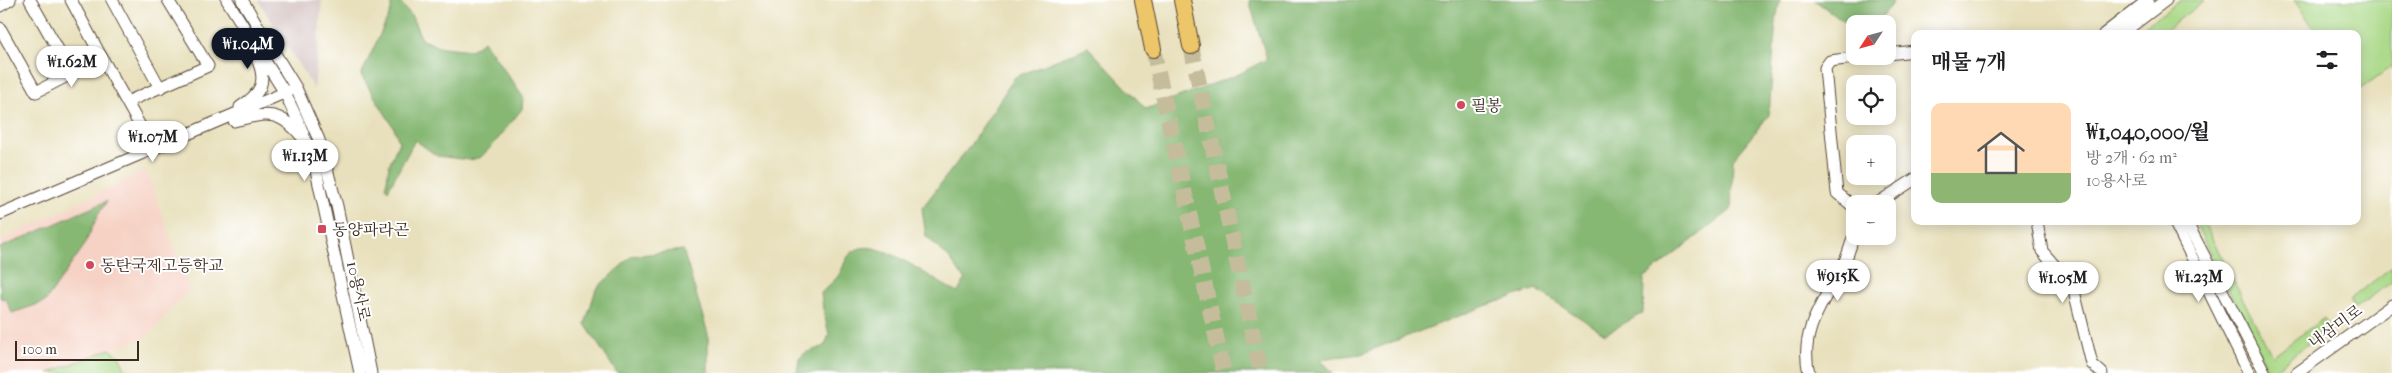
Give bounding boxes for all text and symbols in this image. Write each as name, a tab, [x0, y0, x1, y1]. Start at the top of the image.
north arrow	[1846, 15, 1896, 65]
map controls	[1846, 15, 1896, 245]
pin: ₩1.04M	[207, 28, 289, 70]
text: ₩1.04M	[223, 34, 273, 53]
pin: ₩1.62M	[31, 46, 113, 88]
icon: filters	[2313, 46, 2341, 74]
text: 매물 7개	[1931, 50, 2007, 74]
text: ₩1.62M	[47, 52, 97, 71]
button: locate	[1846, 75, 1896, 125]
place label: 필봉	[1471, 96, 1502, 115]
marker: 필봉	[1455, 99, 1467, 111]
pin: ₩1.07M	[112, 120, 194, 163]
text: ₩1,040,000/월	[2086, 120, 2210, 144]
icon: home	[1971, 123, 2031, 183]
text: ₩1.07M	[128, 127, 178, 146]
button: +	[1846, 135, 1896, 185]
pin: ₩1.13M	[264, 140, 346, 182]
text: ₩1.13M	[282, 146, 328, 165]
text: 방 2개 · 62 m²	[2086, 148, 2177, 167]
text: 10용사로	[2086, 171, 2147, 190]
button: −	[1846, 195, 1896, 245]
place label: 동양파라곤	[332, 220, 410, 239]
marker: 동양파라곤	[316, 223, 328, 235]
place label: 동탄국제고등학교	[100, 256, 224, 275]
marker: 동탄국제고등학교	[84, 259, 96, 271]
street label: 10용사로	[343, 259, 374, 323]
pin: ₩915K	[1803, 260, 1873, 302]
pin: ₩1.23M	[2158, 260, 2240, 303]
pin: ₩1.05M	[2022, 262, 2104, 304]
text: ₩915K	[1817, 266, 1859, 285]
text: ₩1.23M	[2175, 267, 2223, 286]
text: ₩1.05M	[2039, 268, 2087, 287]
street label: 내삼미로	[2305, 300, 2366, 352]
scale bar	[15, 338, 139, 361]
text: 100 m	[22, 341, 57, 358]

